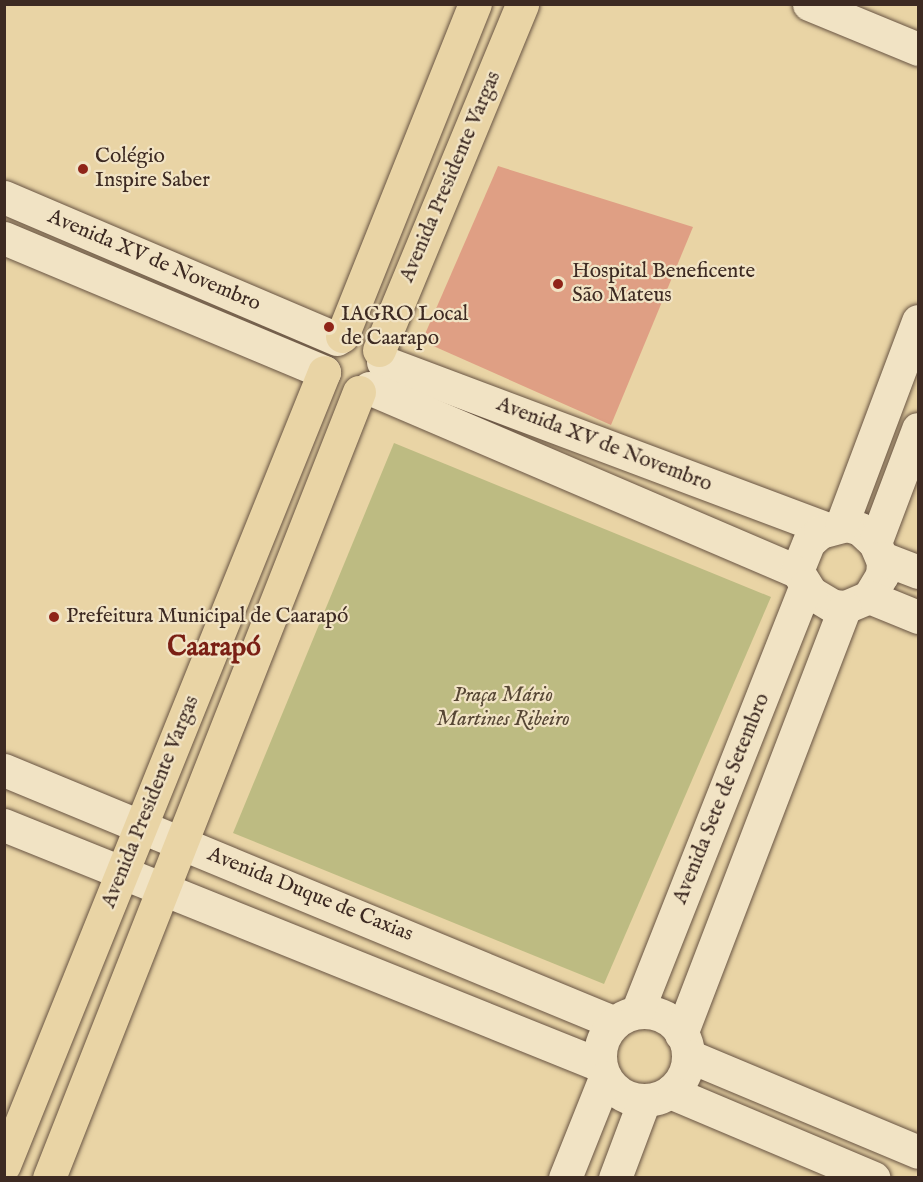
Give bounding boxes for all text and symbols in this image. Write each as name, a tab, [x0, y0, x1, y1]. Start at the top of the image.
street label: Avenida Presidente Vargas	[395, 68, 507, 286]
place label: Colégio Inspire Saber	[95, 144, 210, 194]
marker: Colégio Inspire Saber	[76, 162, 90, 176]
street label: Avenida XV de Novembro	[44, 205, 264, 317]
place label: Hospital Beneficente São Mateus	[572, 259, 755, 309]
marker: Hospital Beneficente São Mateus	[549, 275, 567, 293]
place label: IAGRO Local de Caarapo	[341, 302, 468, 352]
marker: IAGRO Local de Caarapo	[322, 320, 336, 334]
street label: Avenida XV de Novembro	[493, 392, 715, 498]
place label: Prefeitura Municipal de Caarapó	[66, 604, 348, 630]
marker: Prefeitura Municipal de Caarapó	[47, 610, 61, 624]
district label: Caarapó	[167, 633, 261, 665]
park label: Praça Mário Martines Ribeiro	[436, 683, 570, 733]
street label: Avenida Sete de Setembro	[668, 690, 776, 908]
street label: Avenida Presidente Vargas	[97, 692, 205, 912]
street label: Avenida Duque de Caxias	[204, 842, 416, 948]

